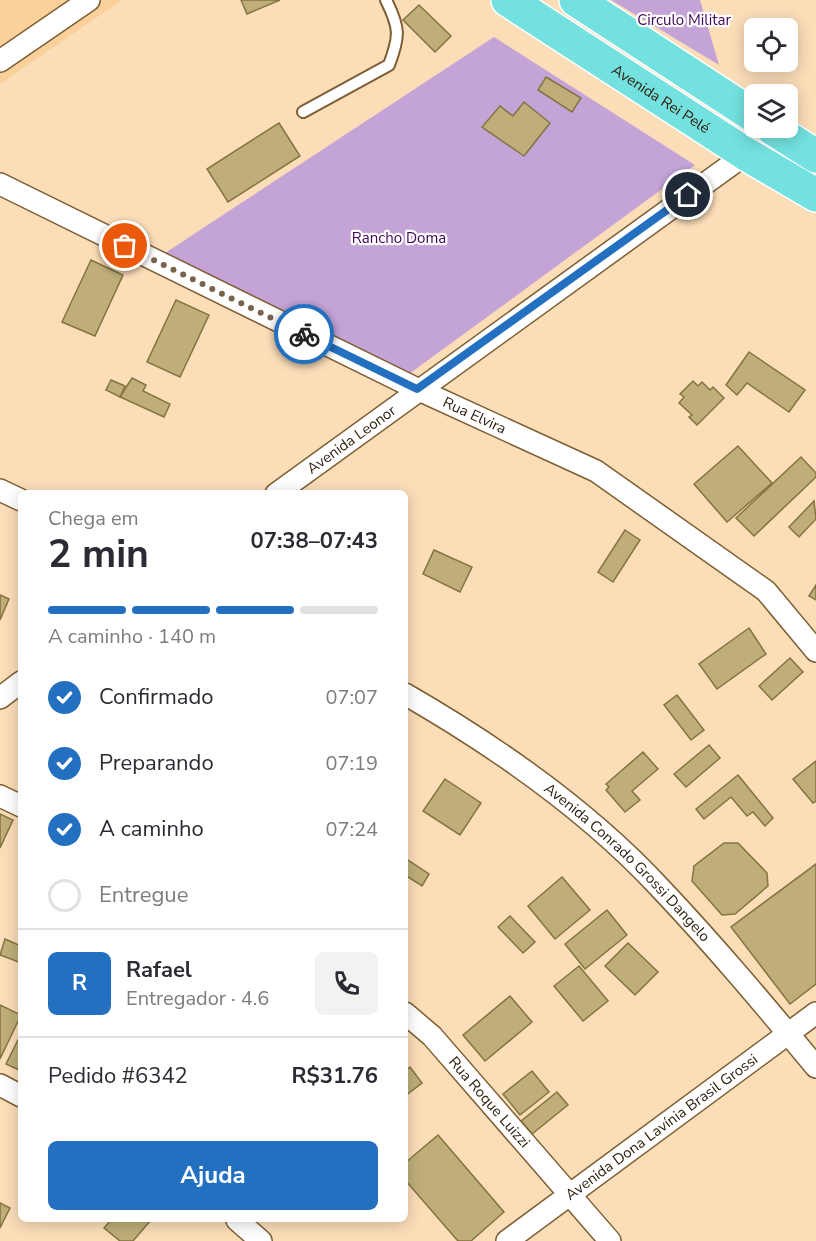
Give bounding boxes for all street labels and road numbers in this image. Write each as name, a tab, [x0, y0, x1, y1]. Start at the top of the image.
street label: Avenida Rei Pelé	[608, 60, 714, 138]
street label: Rua Elvira	[440, 392, 510, 439]
street label: Avenida Leonor	[303, 400, 400, 478]
street label: Avenida Conrado Grossi Dangelo	[540, 778, 715, 946]
street label: Avenida Dona Lavínia Brasil Grossi	[561, 1049, 762, 1205]
street label: Rua Roque Luizzi	[444, 1052, 535, 1152]

